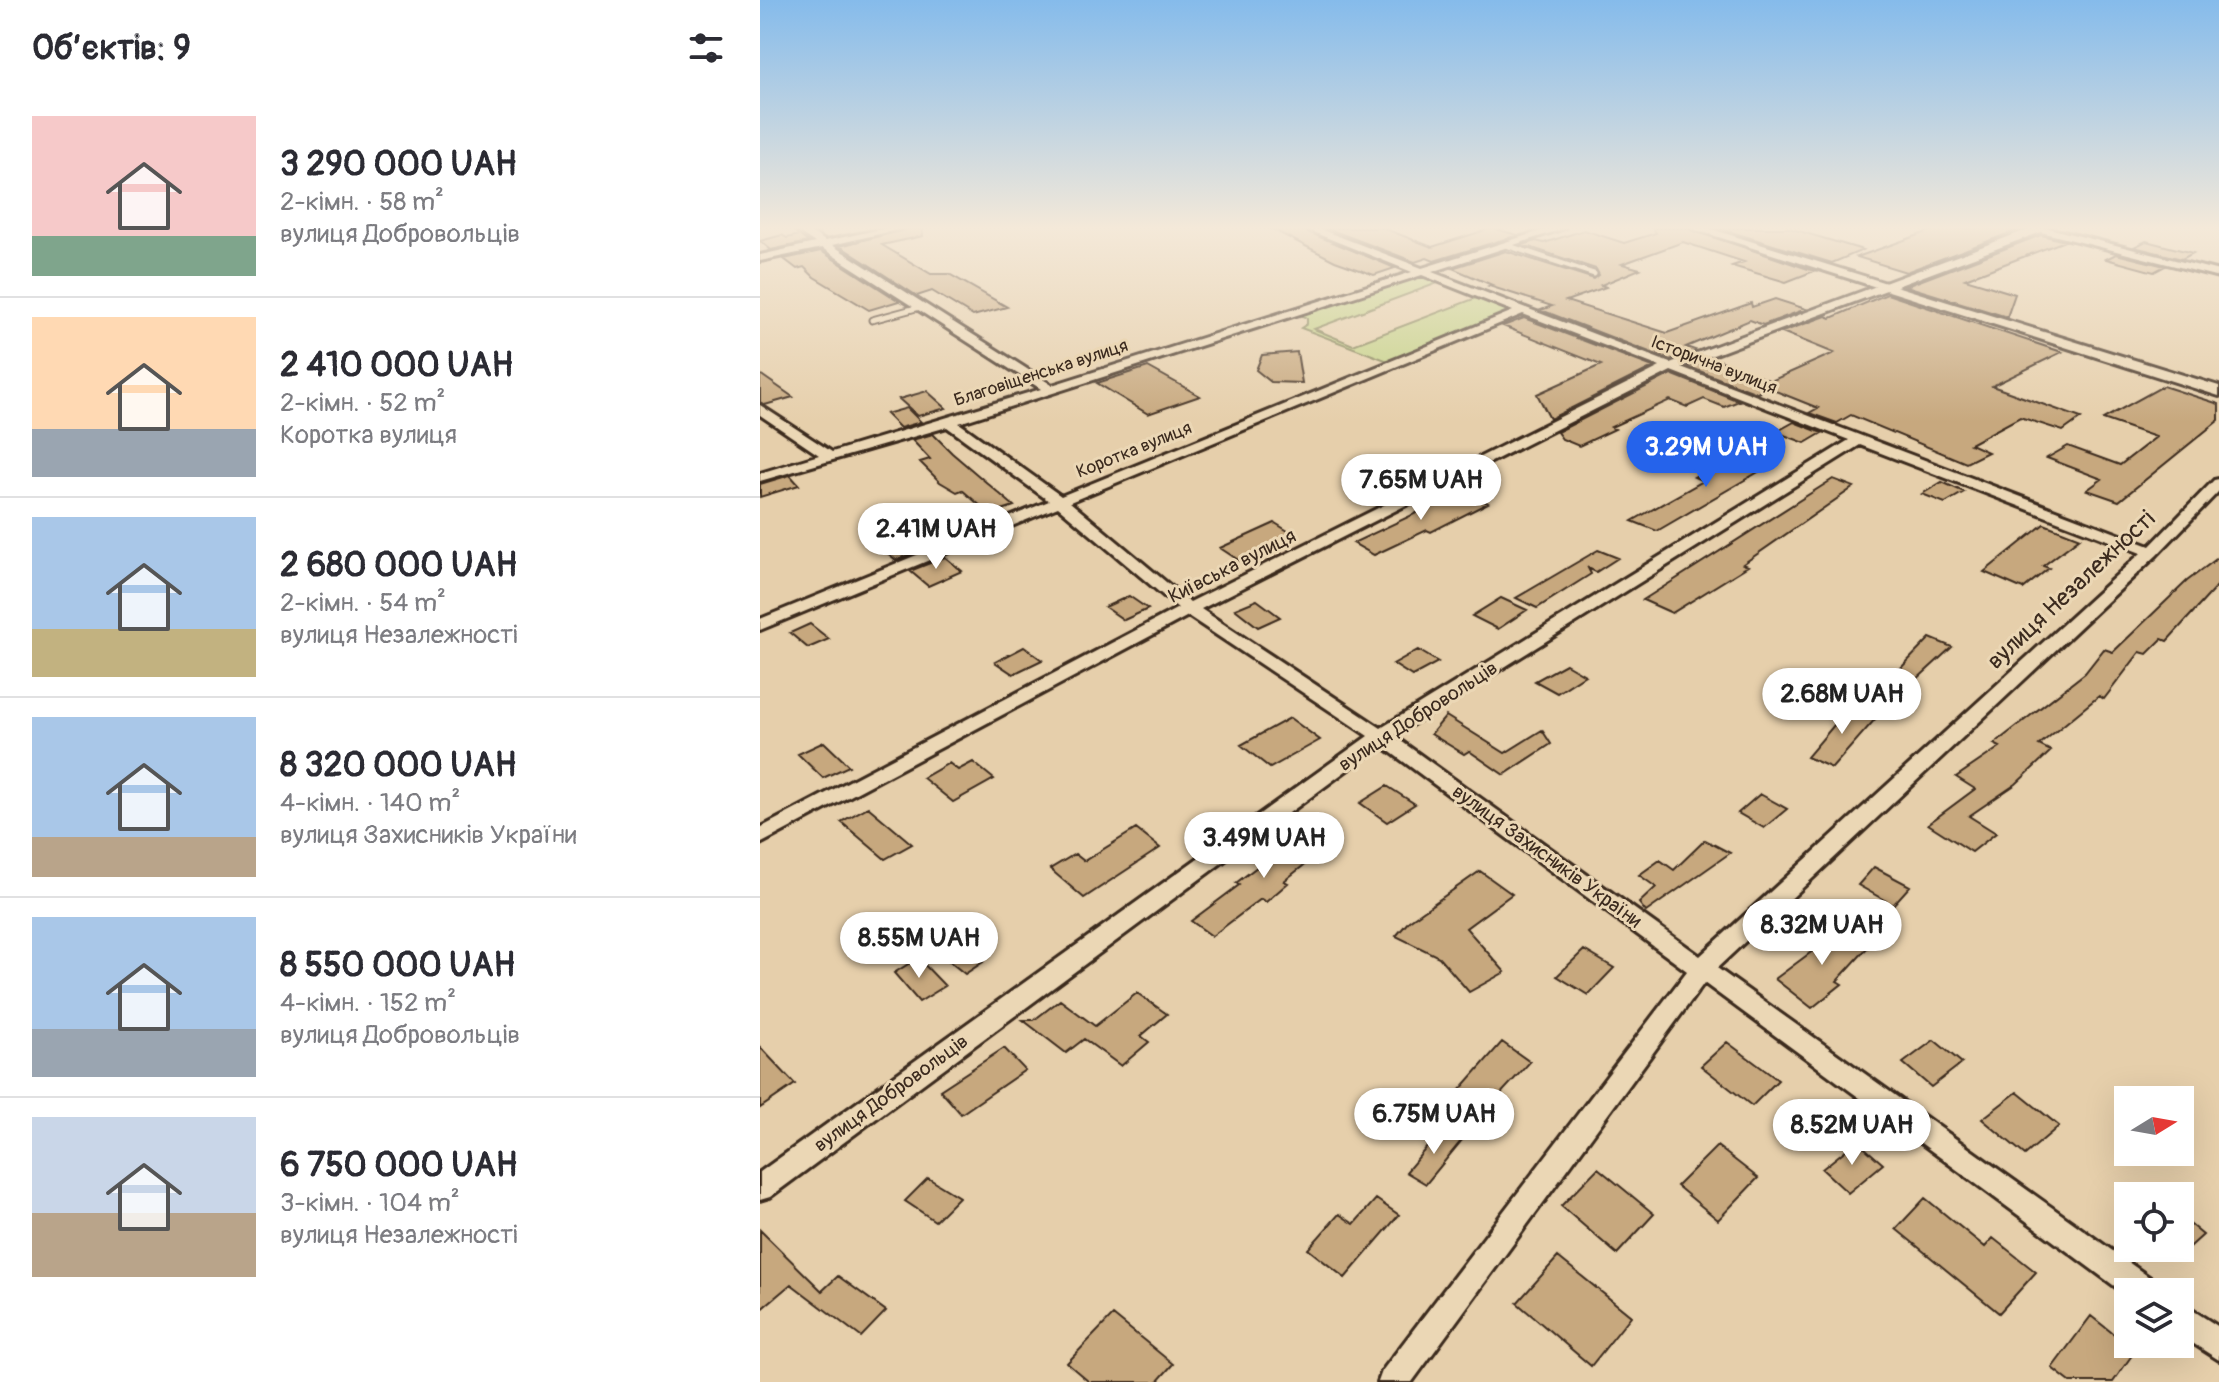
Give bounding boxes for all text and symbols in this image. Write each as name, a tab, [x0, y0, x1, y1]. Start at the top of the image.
icon: filters	[684, 26, 728, 70]
text: Об’єктів: 9	[32, 27, 191, 70]
text: 3 290 000 UAH	[280, 143, 517, 186]
icon: home	[96, 148, 192, 244]
text: 2-кімн. · 58 m²	[280, 186, 444, 218]
text: вулиця Добровольців	[280, 218, 520, 250]
street label: Історична вулиця	[1648, 330, 1780, 400]
street label: Благовіщенська вулиця	[951, 334, 1131, 412]
text: 2 410 000 UAH	[280, 344, 513, 387]
icon: home	[96, 349, 192, 445]
text: 2-кімн. · 52 m²	[280, 387, 445, 419]
street label: Коротка вулиця	[1073, 416, 1195, 484]
text: Коротка вулиця	[280, 419, 457, 451]
pin: 3.29M UAH	[1614, 421, 1798, 489]
text: 3.29M UAH	[1644, 431, 1768, 463]
pin: 7.65M UAH	[1329, 454, 1513, 522]
text: 7.65M UAH	[1359, 464, 1483, 496]
pin: 2.41M UAH	[844, 503, 1028, 571]
street label: вулиця Незалежності	[1981, 505, 2161, 675]
text: 2.41M UAH	[876, 513, 996, 545]
street label: Київська вулиця	[1164, 523, 1300, 609]
text: 2 680 000 UAH	[280, 544, 517, 587]
icon: home	[96, 549, 192, 645]
text: 2-кімн. · 54 m²	[280, 587, 446, 619]
text: вулиця Незалежності	[280, 619, 518, 651]
street label: вулиця Добровольців	[1334, 655, 1502, 777]
pin: 2.68M UAH	[1750, 668, 1934, 736]
text: 2.68M UAH	[1780, 678, 1904, 710]
text: 8 320 000 UAH	[280, 744, 516, 787]
icon: home	[96, 749, 192, 845]
street label: вулиця Захисників України	[1447, 779, 1647, 933]
text: 4-кімн. · 140 m²	[280, 787, 460, 819]
pin: 3.49M UAH	[1172, 812, 1356, 880]
text: вулиця Захисників України	[280, 819, 577, 851]
text: 3.49M UAH	[1202, 822, 1326, 854]
pin: 8.32M UAH	[1730, 899, 1914, 967]
text: 8.32M UAH	[1761, 909, 1883, 941]
pin: 8.55M UAH	[827, 912, 1011, 980]
text: 8.55M UAH	[858, 922, 980, 954]
text: 8 550 000 UAH	[280, 944, 515, 987]
icon: home	[96, 949, 192, 1045]
text: 4-кімн. · 152 m²	[280, 987, 456, 1019]
text: вулиця Добровольців	[280, 1019, 520, 1051]
street label: вулиця Добровольців	[809, 1029, 973, 1157]
north arrow	[2114, 1086, 2194, 1166]
map controls	[2114, 1086, 2194, 1358]
pin: 6.75M UAH	[1342, 1088, 1526, 1156]
text: 6.75M UAH	[1372, 1098, 1496, 1130]
pin: 8.52M UAH	[1760, 1099, 1944, 1167]
text: 8.52M UAH	[1791, 1109, 1913, 1141]
text: 6 750 000 UAH	[280, 1144, 517, 1187]
icon: home	[96, 1149, 192, 1245]
button: locate	[2114, 1182, 2194, 1262]
text: 3-кімн. · 104 m²	[280, 1187, 460, 1219]
text: вулиця Незалежності	[280, 1219, 518, 1251]
button: layers	[2114, 1278, 2194, 1358]

